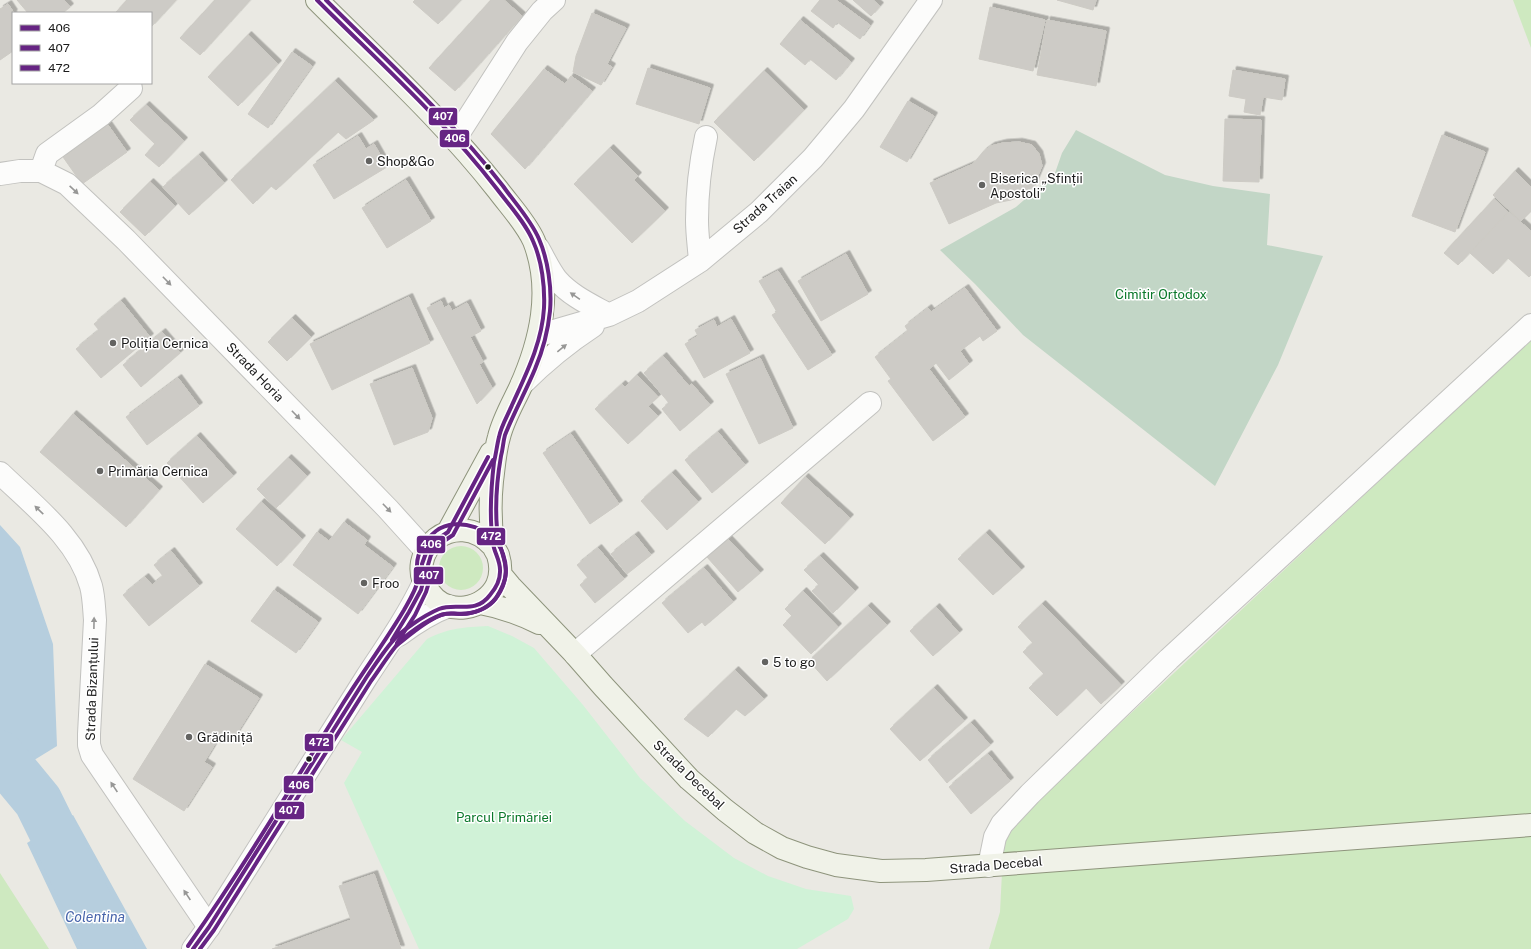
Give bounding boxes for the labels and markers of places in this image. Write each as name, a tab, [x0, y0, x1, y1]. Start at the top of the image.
place label: Shop&Go	[377, 154, 434, 169]
marker: Shop&Go	[364, 156, 374, 166]
unlabelled marker	[483, 162, 493, 172]
place label: Biserica „Sfinții Apostoli”	[990, 171, 1083, 201]
marker: Biserica „Sfinții Apostoli”	[977, 180, 987, 190]
place label: Poliția Cernica	[121, 336, 209, 351]
marker: Poliția Cernica	[108, 338, 118, 348]
place label: Primăria Cernica	[108, 464, 208, 479]
marker: Primăria Cernica	[95, 466, 105, 476]
place label: Froo	[372, 576, 399, 591]
marker: Froo	[359, 578, 369, 588]
place label: 5 to go	[773, 655, 815, 670]
marker: 5 to go	[760, 657, 770, 667]
place label: Grădiniță	[197, 730, 253, 745]
marker: Grădiniță	[184, 732, 194, 742]
unlabelled marker	[304, 754, 314, 764]

